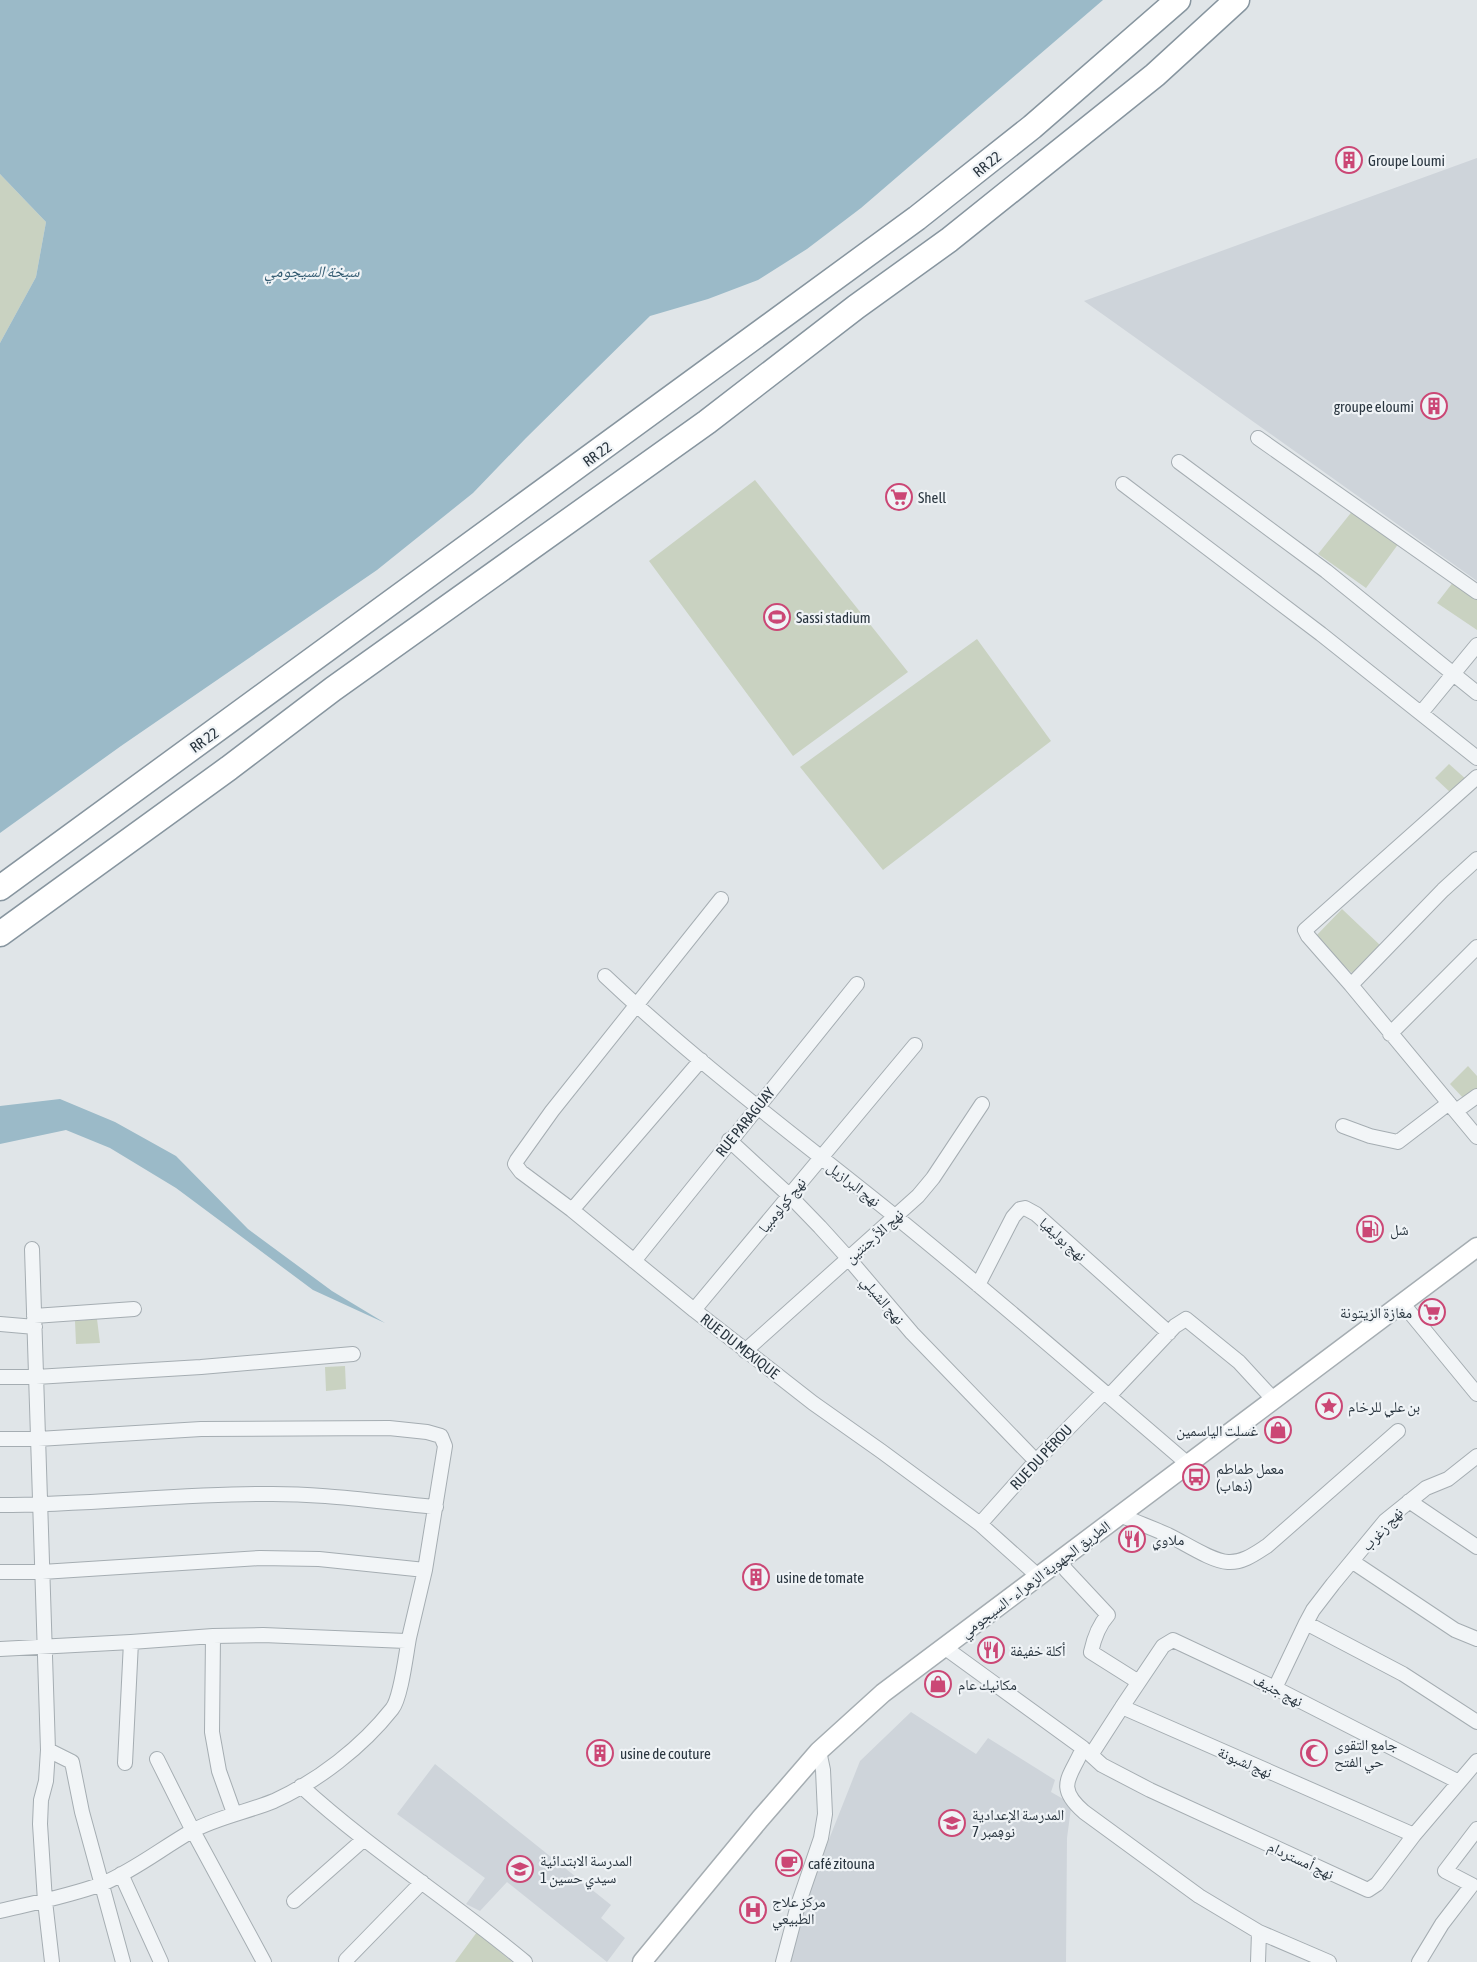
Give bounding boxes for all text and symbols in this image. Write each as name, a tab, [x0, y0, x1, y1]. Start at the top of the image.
building icon: Groupe Loumi	[1334, 145, 1364, 175]
street label: RR 22	[970, 148, 1004, 180]
place label: Groupe Loumi	[1368, 152, 1445, 169]
water label: سبخة السيجومي	[264, 262, 360, 284]
building icon: groupe eloumi	[1419, 391, 1449, 421]
place label: groupe eloumi	[1334, 398, 1414, 415]
street label: RR 22	[579, 438, 615, 470]
supermarket icon: Shell	[884, 482, 914, 512]
place label: Shell	[918, 489, 946, 506]
sports icon: Sassi stadium	[762, 602, 792, 632]
place label: Sassi stadium	[796, 609, 871, 626]
street label: RR 22	[186, 724, 222, 756]
street label: RUE PARAGUAY	[712, 1084, 778, 1160]
street label: نهج البرازيل	[823, 1158, 884, 1211]
street label: نهج كولومبيا	[755, 1174, 811, 1237]
street label: نهج الأرجنتين	[841, 1205, 908, 1268]
street label: نهج بوليفيا	[1035, 1214, 1090, 1266]
fuel station icon: شل	[1355, 1214, 1385, 1244]
place label: شل	[1390, 1221, 1409, 1240]
street label: نهج الشيلي	[855, 1272, 908, 1330]
supermarket icon: مغازة الزيتونة	[1417, 1297, 1447, 1327]
place label: مغازة الزيتونة	[1340, 1304, 1412, 1322]
street label: RUE DU MEXIQUE	[697, 1310, 783, 1382]
place icon: بن علي للرخام	[1314, 1391, 1344, 1421]
place label: بن علي للرخام	[1348, 1398, 1420, 1418]
shop icon: غسلت الياسمين	[1263, 1415, 1293, 1445]
street label: RUE DU PÉROU	[1007, 1421, 1075, 1493]
place label: غسلت الياسمين	[1176, 1422, 1258, 1441]
place label: معمل طماطم (ذهاب)	[1216, 1460, 1284, 1494]
bus stop icon: معمل طماطم (ذهاب)	[1181, 1462, 1211, 1492]
street label: نهج زغرب	[1358, 1504, 1408, 1556]
street label: الطريق الجهوية الزهراء - السيجومي	[957, 1517, 1116, 1644]
restaurant icon: ملاوي	[1117, 1524, 1147, 1554]
place label: ملاوي	[1152, 1531, 1184, 1551]
building icon: usine de tomate	[741, 1562, 771, 1592]
place label: usine de tomate	[776, 1569, 864, 1586]
restaurant icon: أكلة خفيفة	[976, 1635, 1006, 1665]
place label: أكلة خفيفة	[1010, 1642, 1066, 1659]
shop icon: مكانيك عام	[923, 1669, 953, 1699]
street label: نهج جنيف	[1249, 1670, 1306, 1711]
place label: مكانيك عام	[958, 1676, 1017, 1695]
place label: جامع التقوى حي الفتح	[1334, 1736, 1398, 1773]
building icon: usine de couture	[585, 1738, 615, 1768]
mosque icon: جامع التقوى حي الفتح	[1299, 1738, 1329, 1768]
street label: نهج لشبونة	[1215, 1743, 1275, 1783]
place label: usine de couture	[620, 1745, 711, 1762]
place label: المدرسة الإعدادية 7 نوڢمبر	[972, 1806, 1064, 1841]
school or university icon: المدرسة الإعدادية 7 نوڢمبر	[937, 1808, 967, 1838]
street label: نهج أمستردام	[1264, 1837, 1337, 1884]
cafe icon: café zitouna	[774, 1848, 804, 1878]
place label: المدرسة الابتدائية سيدي حسين 1	[540, 1852, 632, 1889]
school or university icon: المدرسة الابتدائية سيدي حسين 1	[505, 1854, 535, 1884]
place label: café zitouna	[808, 1855, 875, 1872]
place label: مركز علاج الطبيعي	[772, 1893, 826, 1930]
hospital icon: مركز علاج الطبيعي	[738, 1895, 768, 1925]

